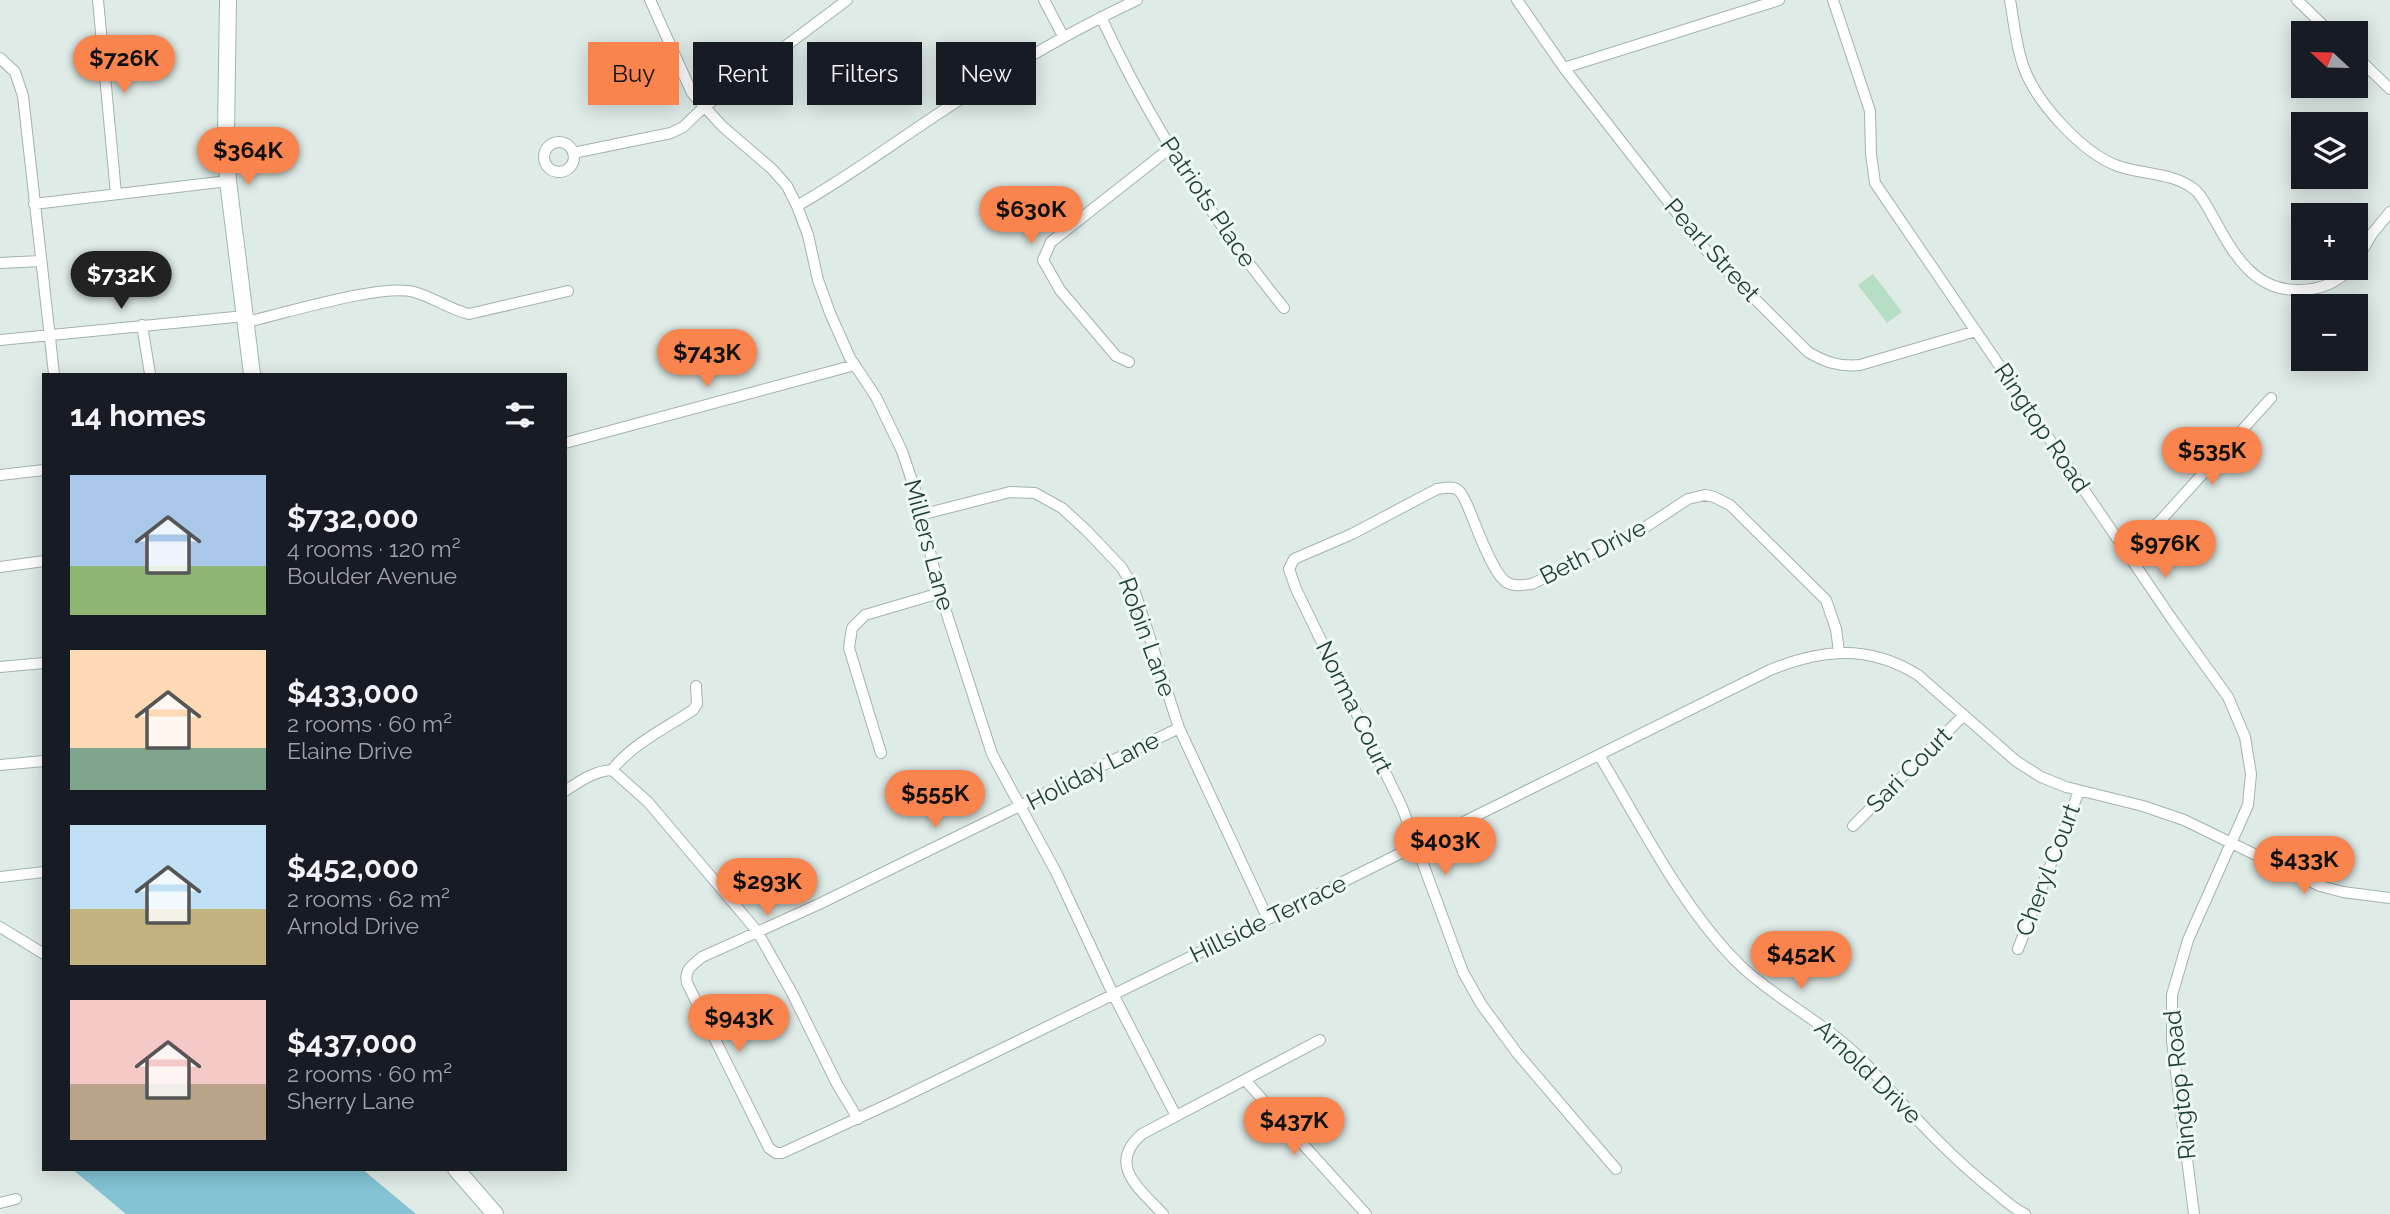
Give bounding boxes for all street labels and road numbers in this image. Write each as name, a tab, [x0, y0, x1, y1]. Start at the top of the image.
street label: Patriots Place	[1154, 131, 1263, 272]
street label: Pearl Street	[1659, 192, 1766, 307]
street label: Ringtop Road	[1988, 357, 2096, 498]
street label: Millers Lane	[898, 476, 961, 614]
street label: Beth Drive	[1535, 512, 1651, 591]
street label: Robin Lane	[1112, 573, 1182, 700]
street label: Norma Court	[1310, 636, 1399, 778]
street label: Sari Court	[1860, 721, 1957, 818]
street label: Holiday Lane	[1022, 725, 1164, 816]
street label: Cheryl Court	[2009, 800, 2086, 940]
street label: Hillside Terrace	[1185, 868, 1351, 969]
street label: Ringtop Road	[2157, 1009, 2202, 1161]
street label: Arnold Drive	[1809, 1013, 1928, 1130]

